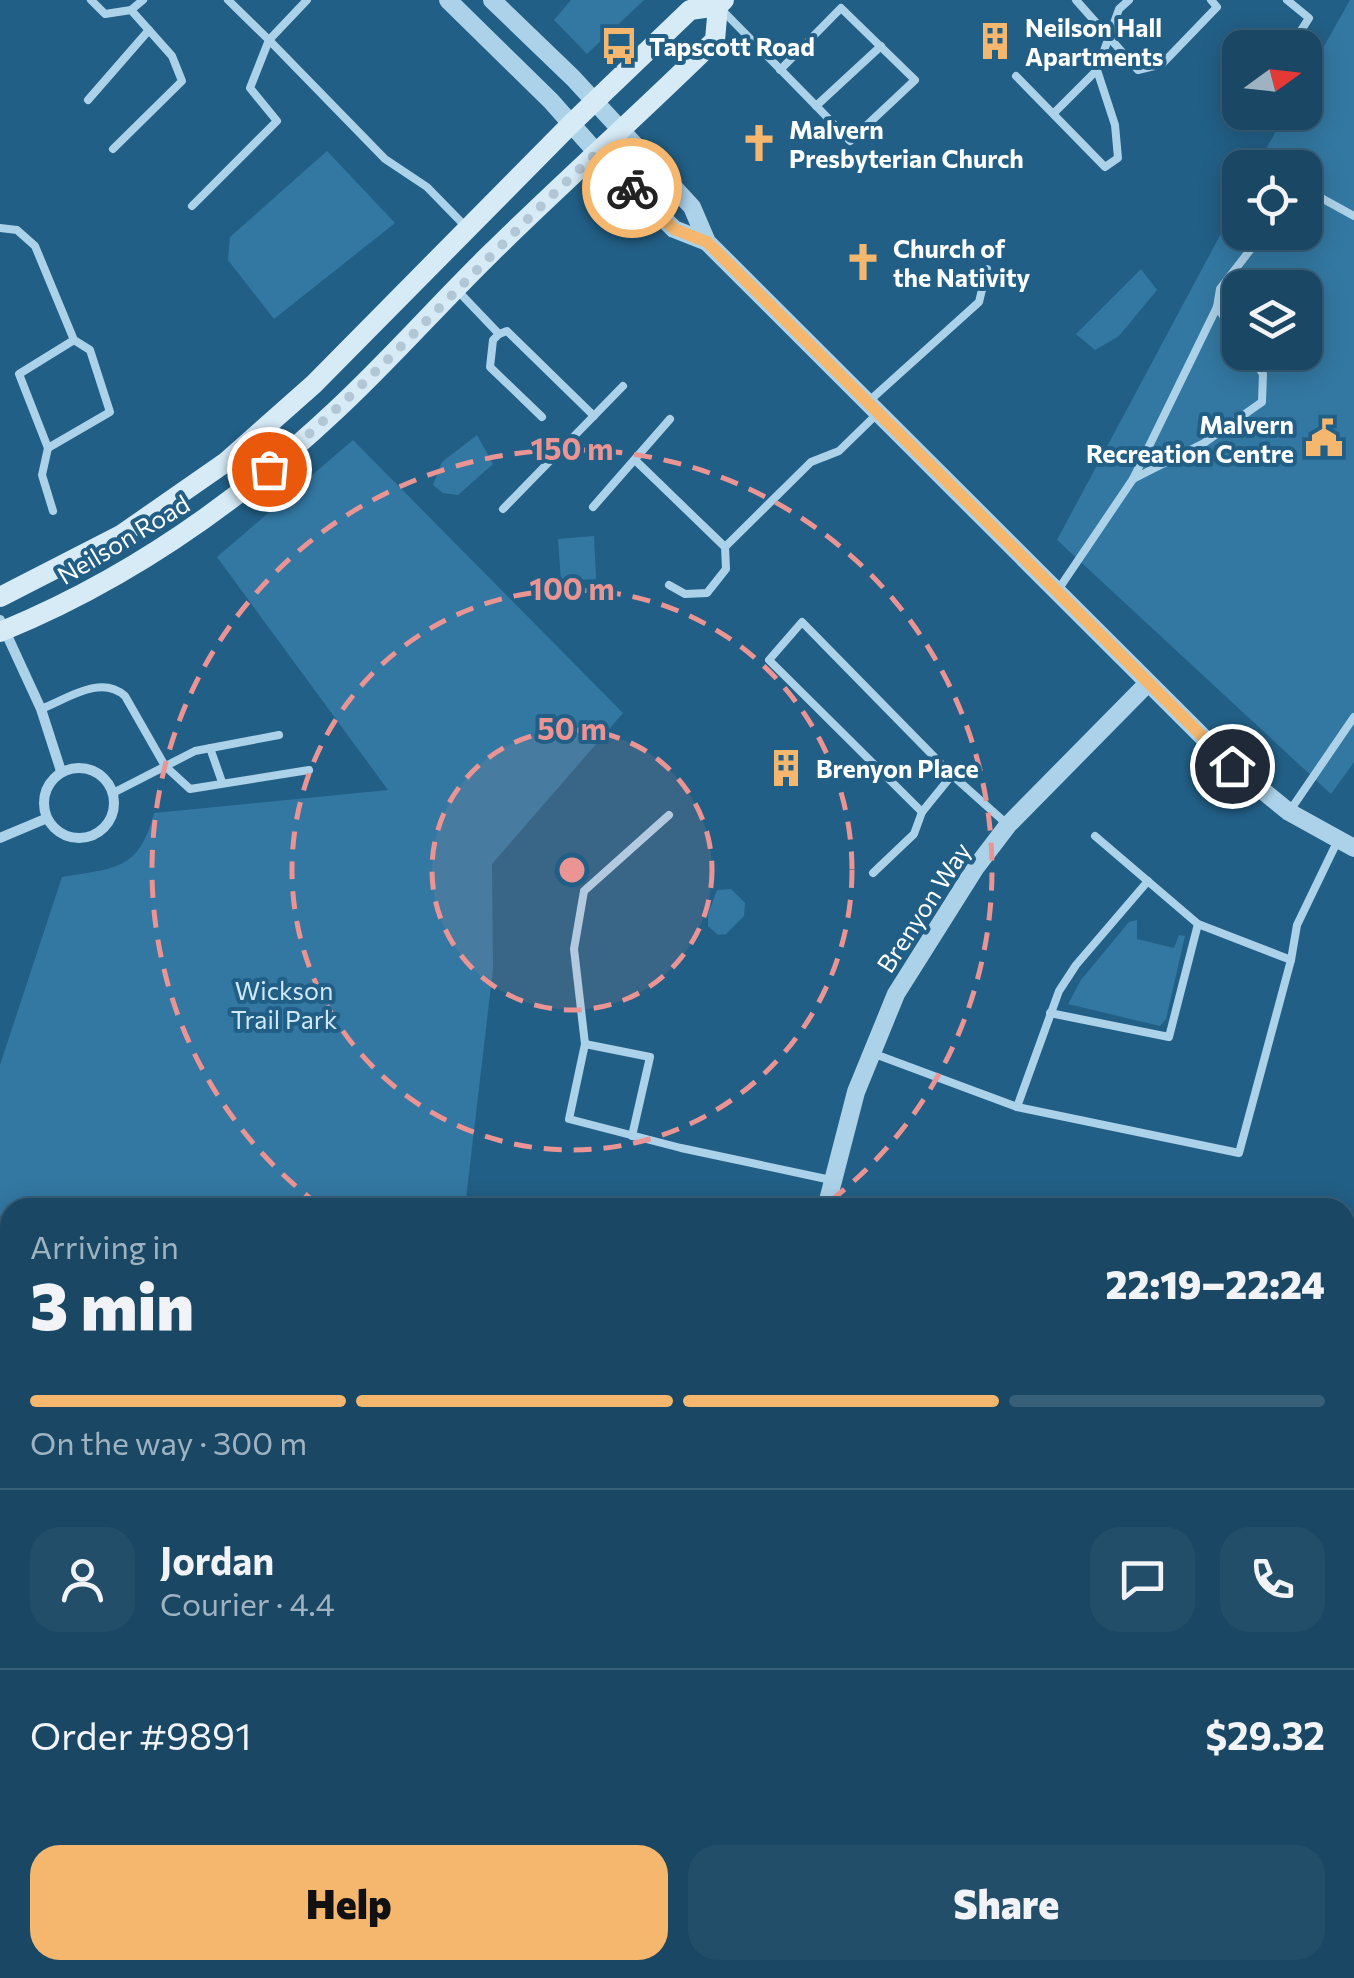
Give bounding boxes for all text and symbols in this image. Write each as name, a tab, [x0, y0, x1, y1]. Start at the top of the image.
place label: Neilson Hall Apartments	[1025, 12, 1163, 71]
building icon: Neilson Hall Apartments	[974, 20, 1016, 62]
bus stop icon: Tapscott Road	[598, 25, 640, 67]
north arrow	[1222, 30, 1322, 130]
map controls	[1222, 30, 1322, 370]
place label: Tapscott Road	[649, 31, 815, 61]
place label: Malvern Presbyterian Church	[789, 114, 1024, 173]
church icon: Malvern Presbyterian Church	[738, 122, 780, 164]
courier	[582, 138, 682, 238]
button: locate	[1222, 150, 1322, 250]
icon: bike	[605, 161, 660, 216]
place label: Church of the Nativity	[893, 233, 1031, 292]
church icon: Church of the Nativity	[842, 241, 884, 283]
button: layers	[1222, 270, 1322, 370]
place label: Malvern Recreation Centre	[1086, 409, 1294, 468]
public building icon: Malvern Recreation Centre	[1303, 417, 1345, 459]
pin	[227, 427, 312, 512]
text: 150 m	[531, 429, 613, 466]
icon: bag	[242, 442, 297, 497]
street label: Neilson Road	[52, 488, 194, 590]
text: 100 m	[529, 569, 615, 606]
text: 50 m	[537, 709, 607, 746]
pin	[1190, 724, 1275, 809]
icon: home	[1205, 739, 1260, 794]
building icon: Brenyon Place	[765, 747, 807, 789]
place label: Brenyon Place	[816, 753, 979, 783]
street label: Brenyon Way	[870, 836, 976, 978]
centre of rings	[554, 852, 590, 888]
park label: Wickson Trail Park	[231, 975, 338, 1034]
text: Arriving in	[30, 1226, 179, 1266]
text: 22:19–22:24	[1106, 1260, 1325, 1307]
text: 3 min	[30, 1264, 194, 1343]
text: On the way · 300 m	[30, 1422, 307, 1462]
button: person	[30, 1527, 135, 1632]
button: chat	[1090, 1527, 1195, 1632]
button: phone	[1220, 1527, 1325, 1632]
text: Jordan	[160, 1536, 274, 1583]
text: Courier · 4.4	[160, 1583, 335, 1623]
text: Order #9891	[30, 1711, 251, 1758]
text: $29.32	[1205, 1711, 1325, 1758]
button: Help	[30, 1845, 668, 1960]
button: Share	[688, 1845, 1325, 1960]

